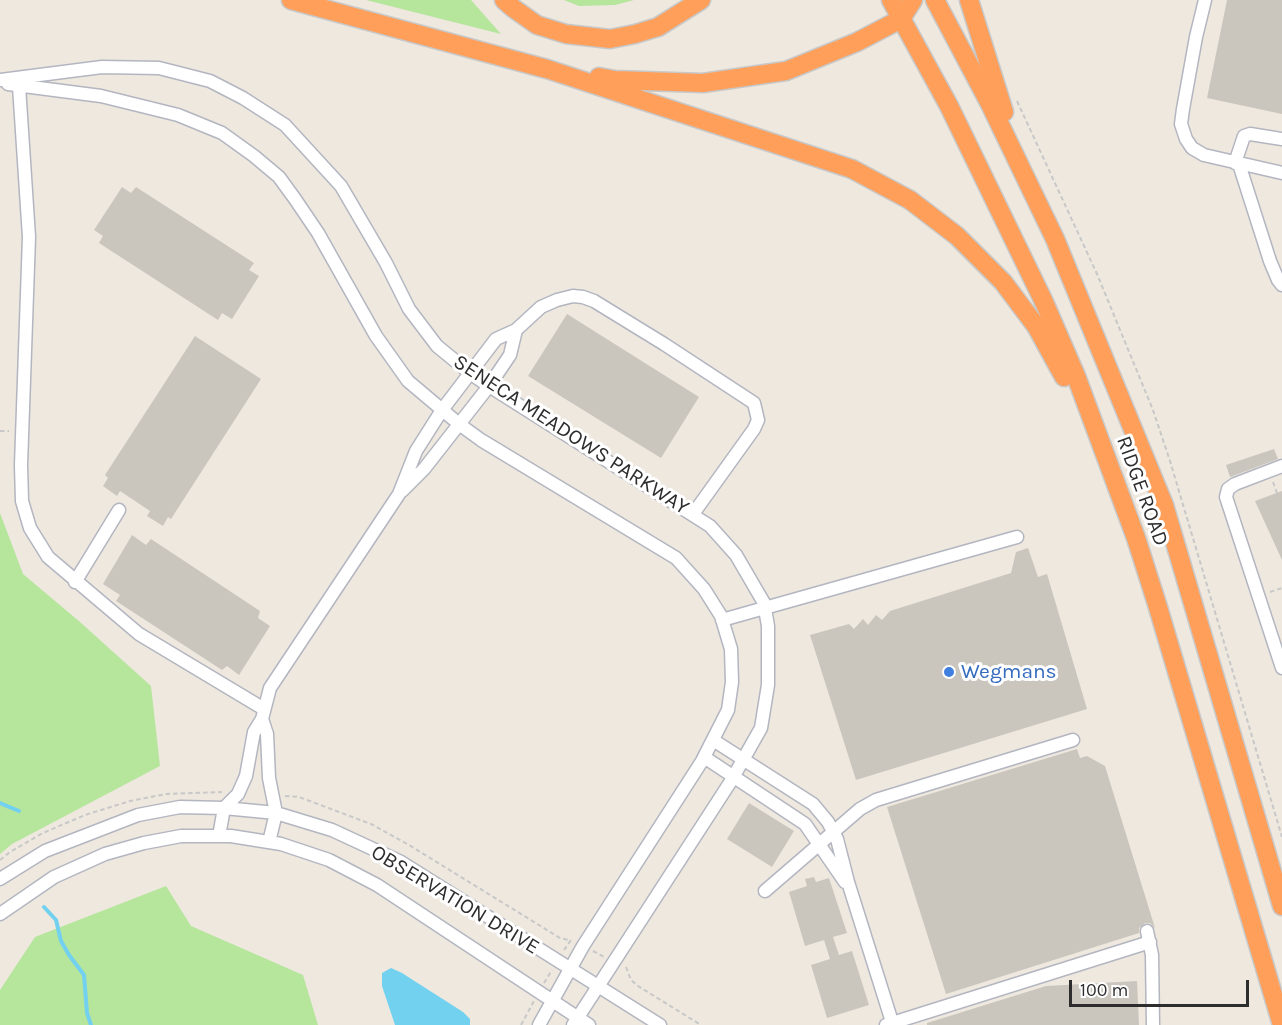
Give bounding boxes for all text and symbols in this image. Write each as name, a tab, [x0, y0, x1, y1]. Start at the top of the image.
street label: SENECA MEADOWS PARKWAY	[449, 349, 693, 521]
street label: RIDGE ROAD	[1110, 433, 1174, 549]
place label: Wegmans	[961, 659, 1057, 685]
marker: Wegmans	[942, 665, 956, 679]
street label: OBSERVATION DRIVE	[366, 840, 544, 960]
scale bar	[1072, 968, 1252, 1006]
text: 100 m	[1080, 979, 1128, 1001]

